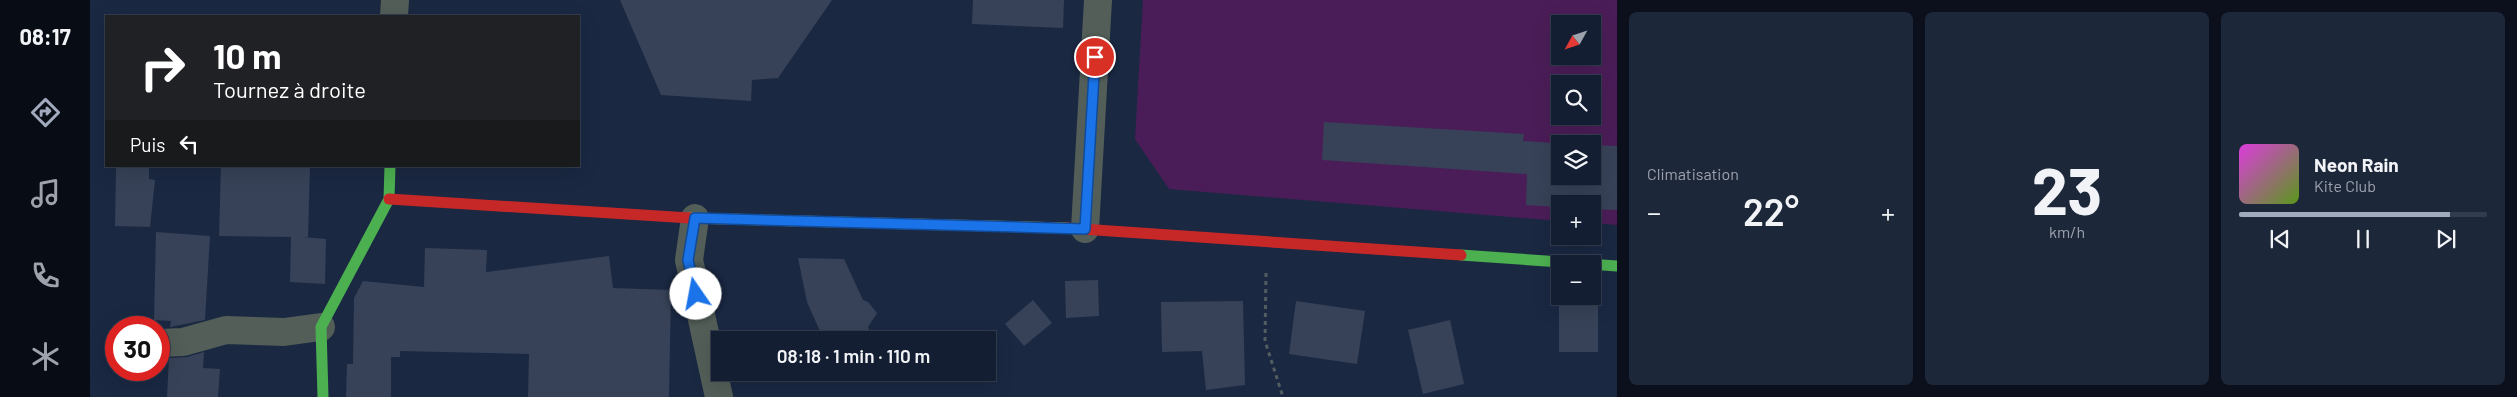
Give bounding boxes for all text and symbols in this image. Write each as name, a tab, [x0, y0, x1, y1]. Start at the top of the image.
north arrow	[1551, 15, 1601, 65]
map controls	[1551, 15, 1601, 305]
text: 08:17	[19, 23, 71, 49]
text: 10 m	[213, 34, 282, 76]
icon: right	[130, 35, 195, 100]
pin	[1074, 36, 1116, 78]
icon: arrive	[1081, 43, 1109, 71]
button: search	[1551, 75, 1601, 125]
text: Tournez à droite	[213, 76, 366, 102]
icon: directions	[28, 95, 63, 130]
icon: left	[175, 130, 203, 158]
text: Puis	[130, 133, 165, 156]
button: layers	[1551, 135, 1601, 185]
text: 23	[2032, 150, 2102, 228]
text: Neon Rain	[2314, 153, 2399, 176]
text: Climatisation	[1647, 164, 1739, 183]
icon: music	[28, 176, 63, 211]
text: Kite Club	[2314, 176, 2376, 195]
text: 22°	[1743, 188, 1799, 234]
button: +	[1551, 195, 1601, 245]
text: −	[1647, 195, 1661, 229]
text: +	[1881, 195, 1895, 229]
text: km/h	[2049, 222, 2085, 241]
icon: previous	[2266, 225, 2294, 253]
icon: pause	[2349, 225, 2377, 253]
icon: next	[2432, 225, 2460, 253]
button: −	[1551, 255, 1601, 305]
icon: phone	[28, 258, 63, 293]
position arrow	[669, 267, 721, 319]
speed limit sign: 30	[105, 316, 170, 381]
icon: climate	[28, 339, 63, 374]
text: 08:18 · 1 min · 110 m	[777, 344, 930, 367]

